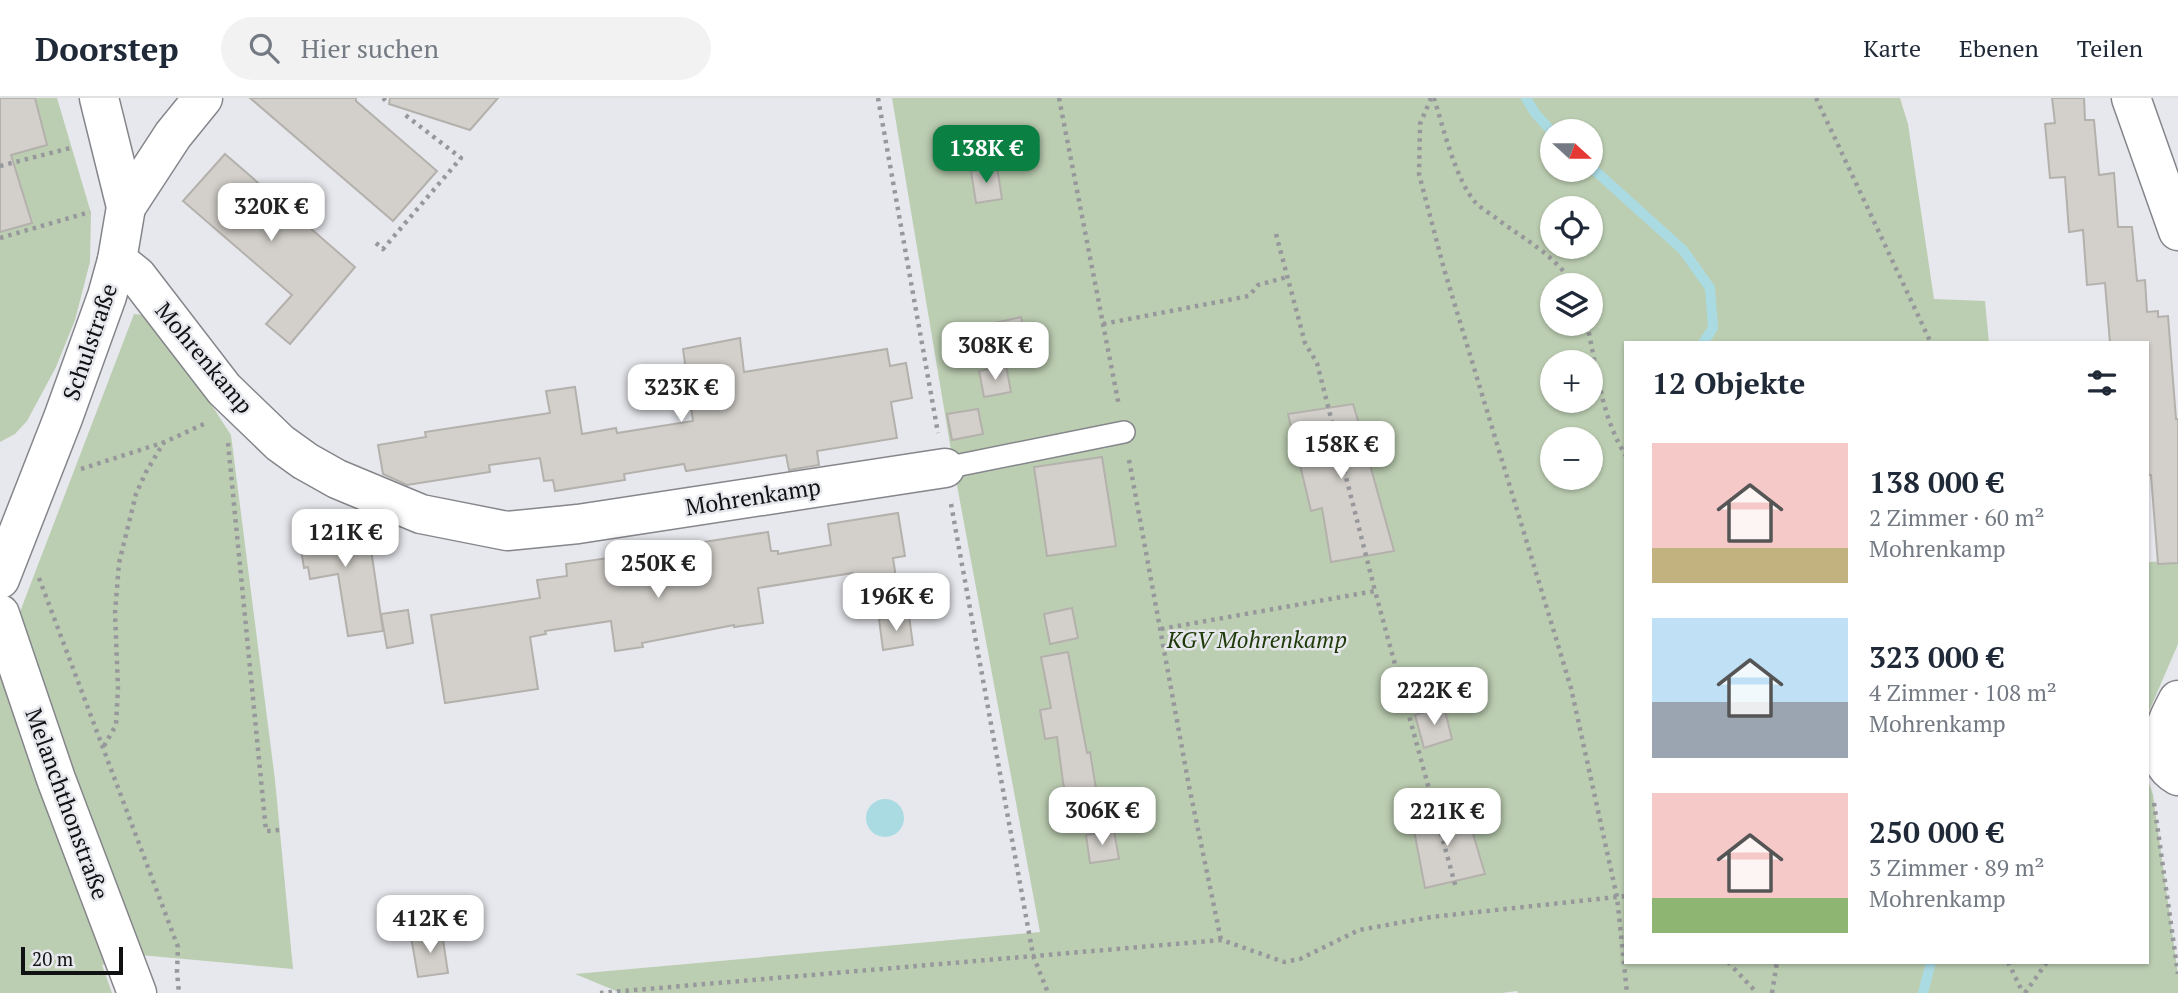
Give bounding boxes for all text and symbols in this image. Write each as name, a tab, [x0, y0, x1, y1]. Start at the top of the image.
search box	[221, 17, 711, 80]
text: Doorstep	[35, 27, 179, 70]
icon: search	[245, 29, 283, 67]
text: Hier suchen	[301, 31, 439, 65]
text: Karte	[1863, 32, 1921, 64]
text: Ebenen	[1959, 32, 2039, 64]
text: Teilen	[2077, 32, 2143, 64]
north arrow	[1540, 119, 1603, 182]
map controls	[1540, 119, 1603, 490]
pin: 138K €	[929, 126, 1043, 185]
text: 138K €	[949, 132, 1023, 163]
pin: 320K €	[214, 184, 328, 243]
text: 320K €	[234, 190, 308, 221]
button: locate	[1540, 196, 1603, 259]
button: layers	[1540, 273, 1603, 336]
street label: Schulstraße	[55, 279, 124, 404]
street label: Mohrenkamp	[149, 295, 260, 420]
pin: 308K €	[938, 322, 1052, 382]
text: 308K €	[958, 329, 1032, 360]
button: +	[1540, 350, 1603, 413]
text: 12 Objekte	[1652, 363, 1805, 403]
pin: 323K €	[624, 364, 738, 424]
icon: filters	[2083, 364, 2121, 402]
text: 323K €	[644, 371, 718, 402]
pin: 158K €	[1284, 422, 1398, 481]
button: −	[1540, 427, 1603, 490]
text: 158K €	[1304, 428, 1378, 459]
text: 138 000 €	[1869, 462, 2004, 502]
street label: Mohrenkamp	[683, 471, 823, 522]
icon: home	[1708, 471, 1792, 555]
text: 2 Zimmer · 60 m²	[1869, 502, 2044, 533]
pin: 121K €	[288, 510, 402, 569]
text: 121K €	[308, 516, 382, 547]
text: Mohrenkamp	[1869, 533, 2006, 564]
pin: 250K €	[601, 540, 715, 600]
text: 250K €	[621, 547, 695, 578]
pin: 196K €	[839, 574, 953, 633]
text: 196K €	[859, 580, 933, 611]
park label: KGV Mohrenkamp	[1166, 624, 1347, 655]
text: 323 000 €	[1869, 637, 2004, 677]
icon: home	[1708, 646, 1792, 730]
pin: 222K €	[1377, 668, 1491, 727]
text: 222K €	[1397, 674, 1471, 705]
text: 4 Zimmer · 108 m²	[1869, 677, 2057, 708]
street label: Melanchthonstraße	[18, 704, 116, 904]
text: Mohrenkamp	[1869, 708, 2006, 739]
pin: 306K €	[1045, 788, 1159, 847]
pin: 221K €	[1390, 788, 1504, 848]
text: 306K €	[1065, 794, 1139, 825]
text: 221K €	[1410, 795, 1484, 826]
text: 250 000 €	[1869, 812, 2004, 852]
icon: home	[1708, 821, 1792, 905]
text: 3 Zimmer · 89 m²	[1869, 852, 2044, 883]
text: Mohrenkamp	[1869, 883, 2006, 914]
pin: 412K €	[373, 896, 487, 955]
text: 412K €	[393, 902, 467, 933]
scale bar	[21, 944, 122, 976]
text: 20 m	[32, 946, 73, 971]

